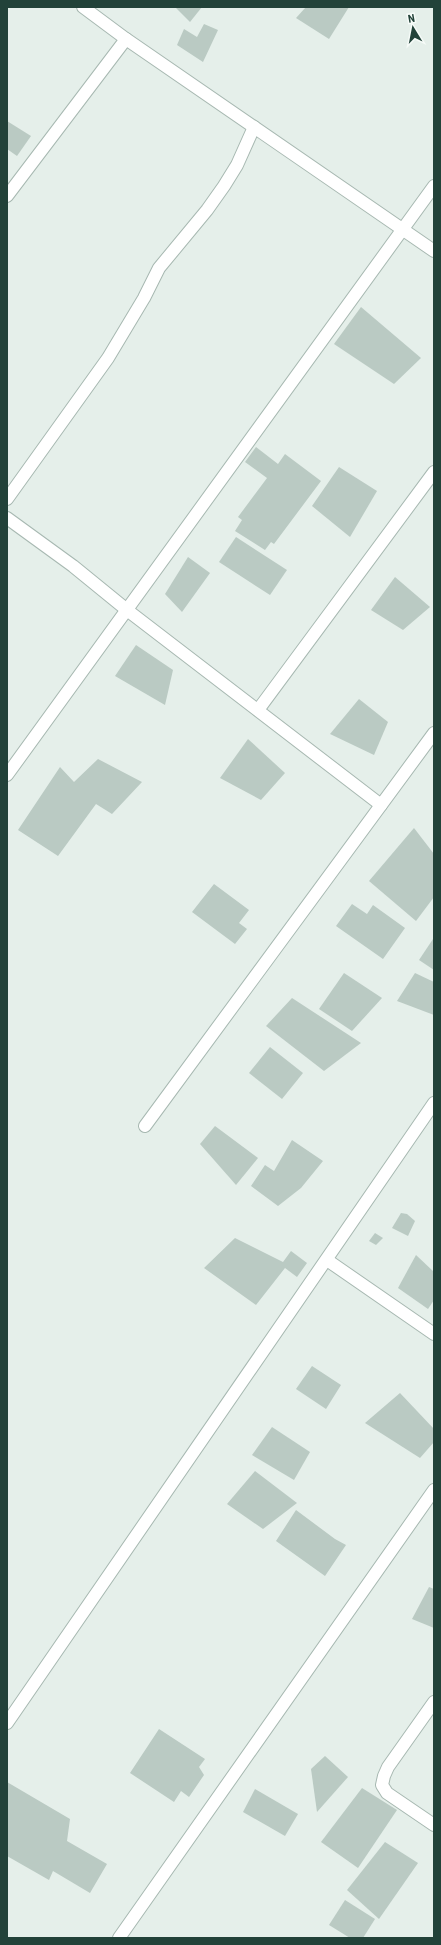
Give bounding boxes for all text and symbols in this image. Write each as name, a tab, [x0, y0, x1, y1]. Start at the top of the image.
north arrow	[393, 8, 433, 48]
text: N	[407, 12, 416, 26]

